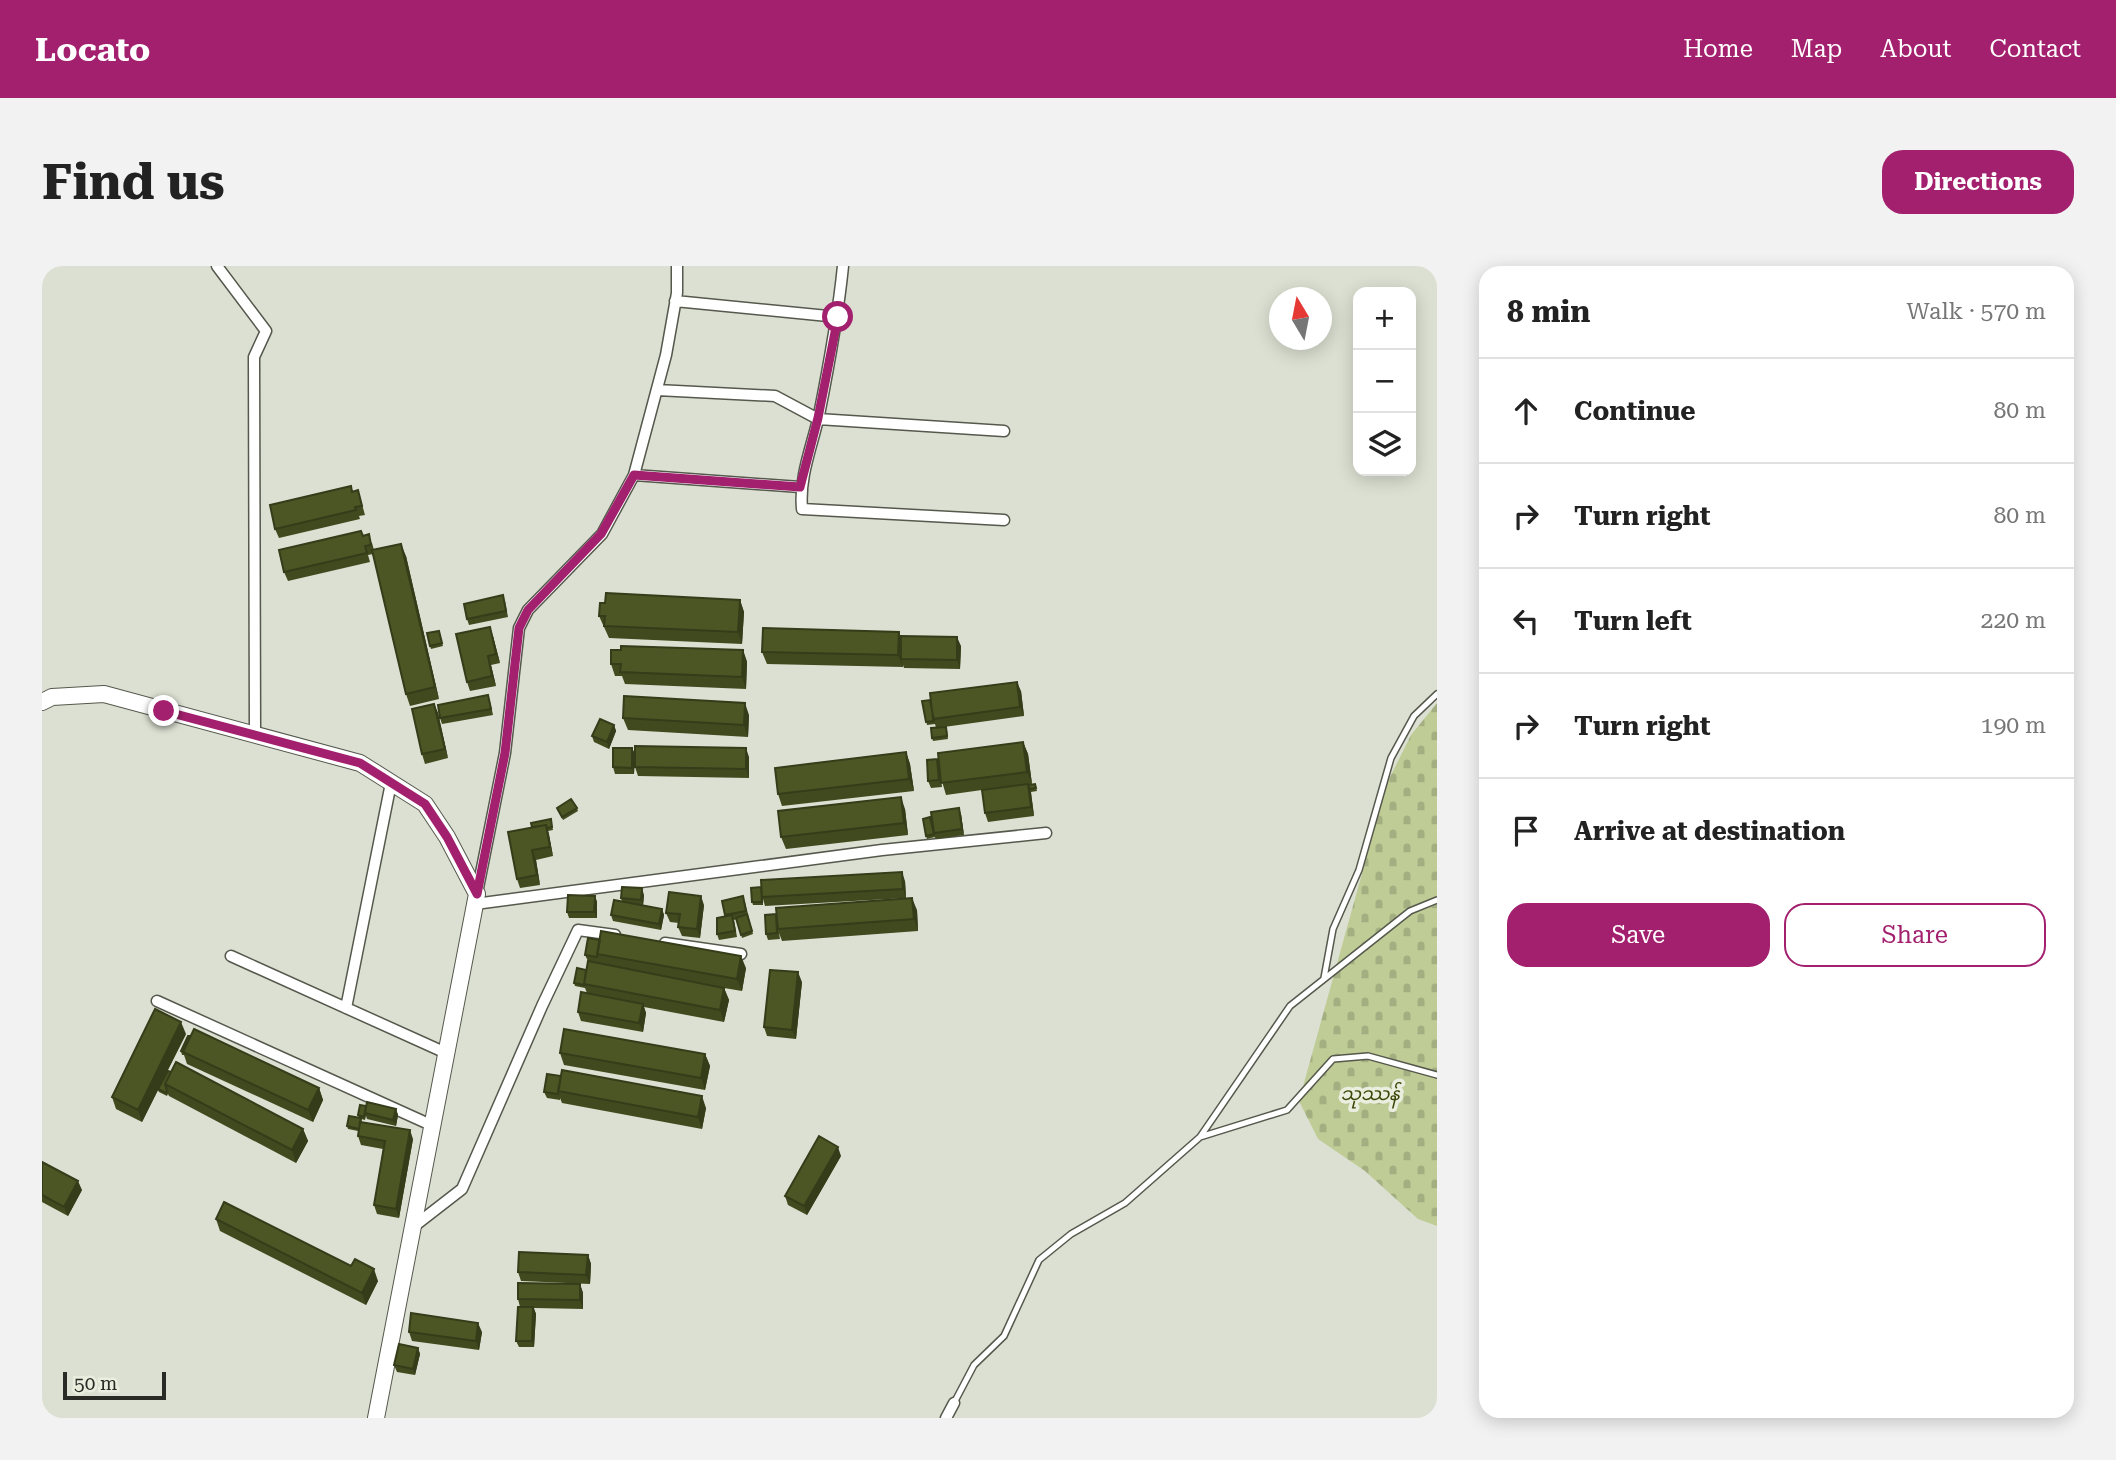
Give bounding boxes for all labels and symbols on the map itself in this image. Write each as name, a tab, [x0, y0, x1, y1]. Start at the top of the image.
north arrow	[1269, 287, 1332, 350]
route start	[822, 301, 853, 332]
route end	[148, 695, 179, 726]
park label: သုဿန်	[1340, 1081, 1402, 1109]
scale bar	[63, 1369, 166, 1401]

